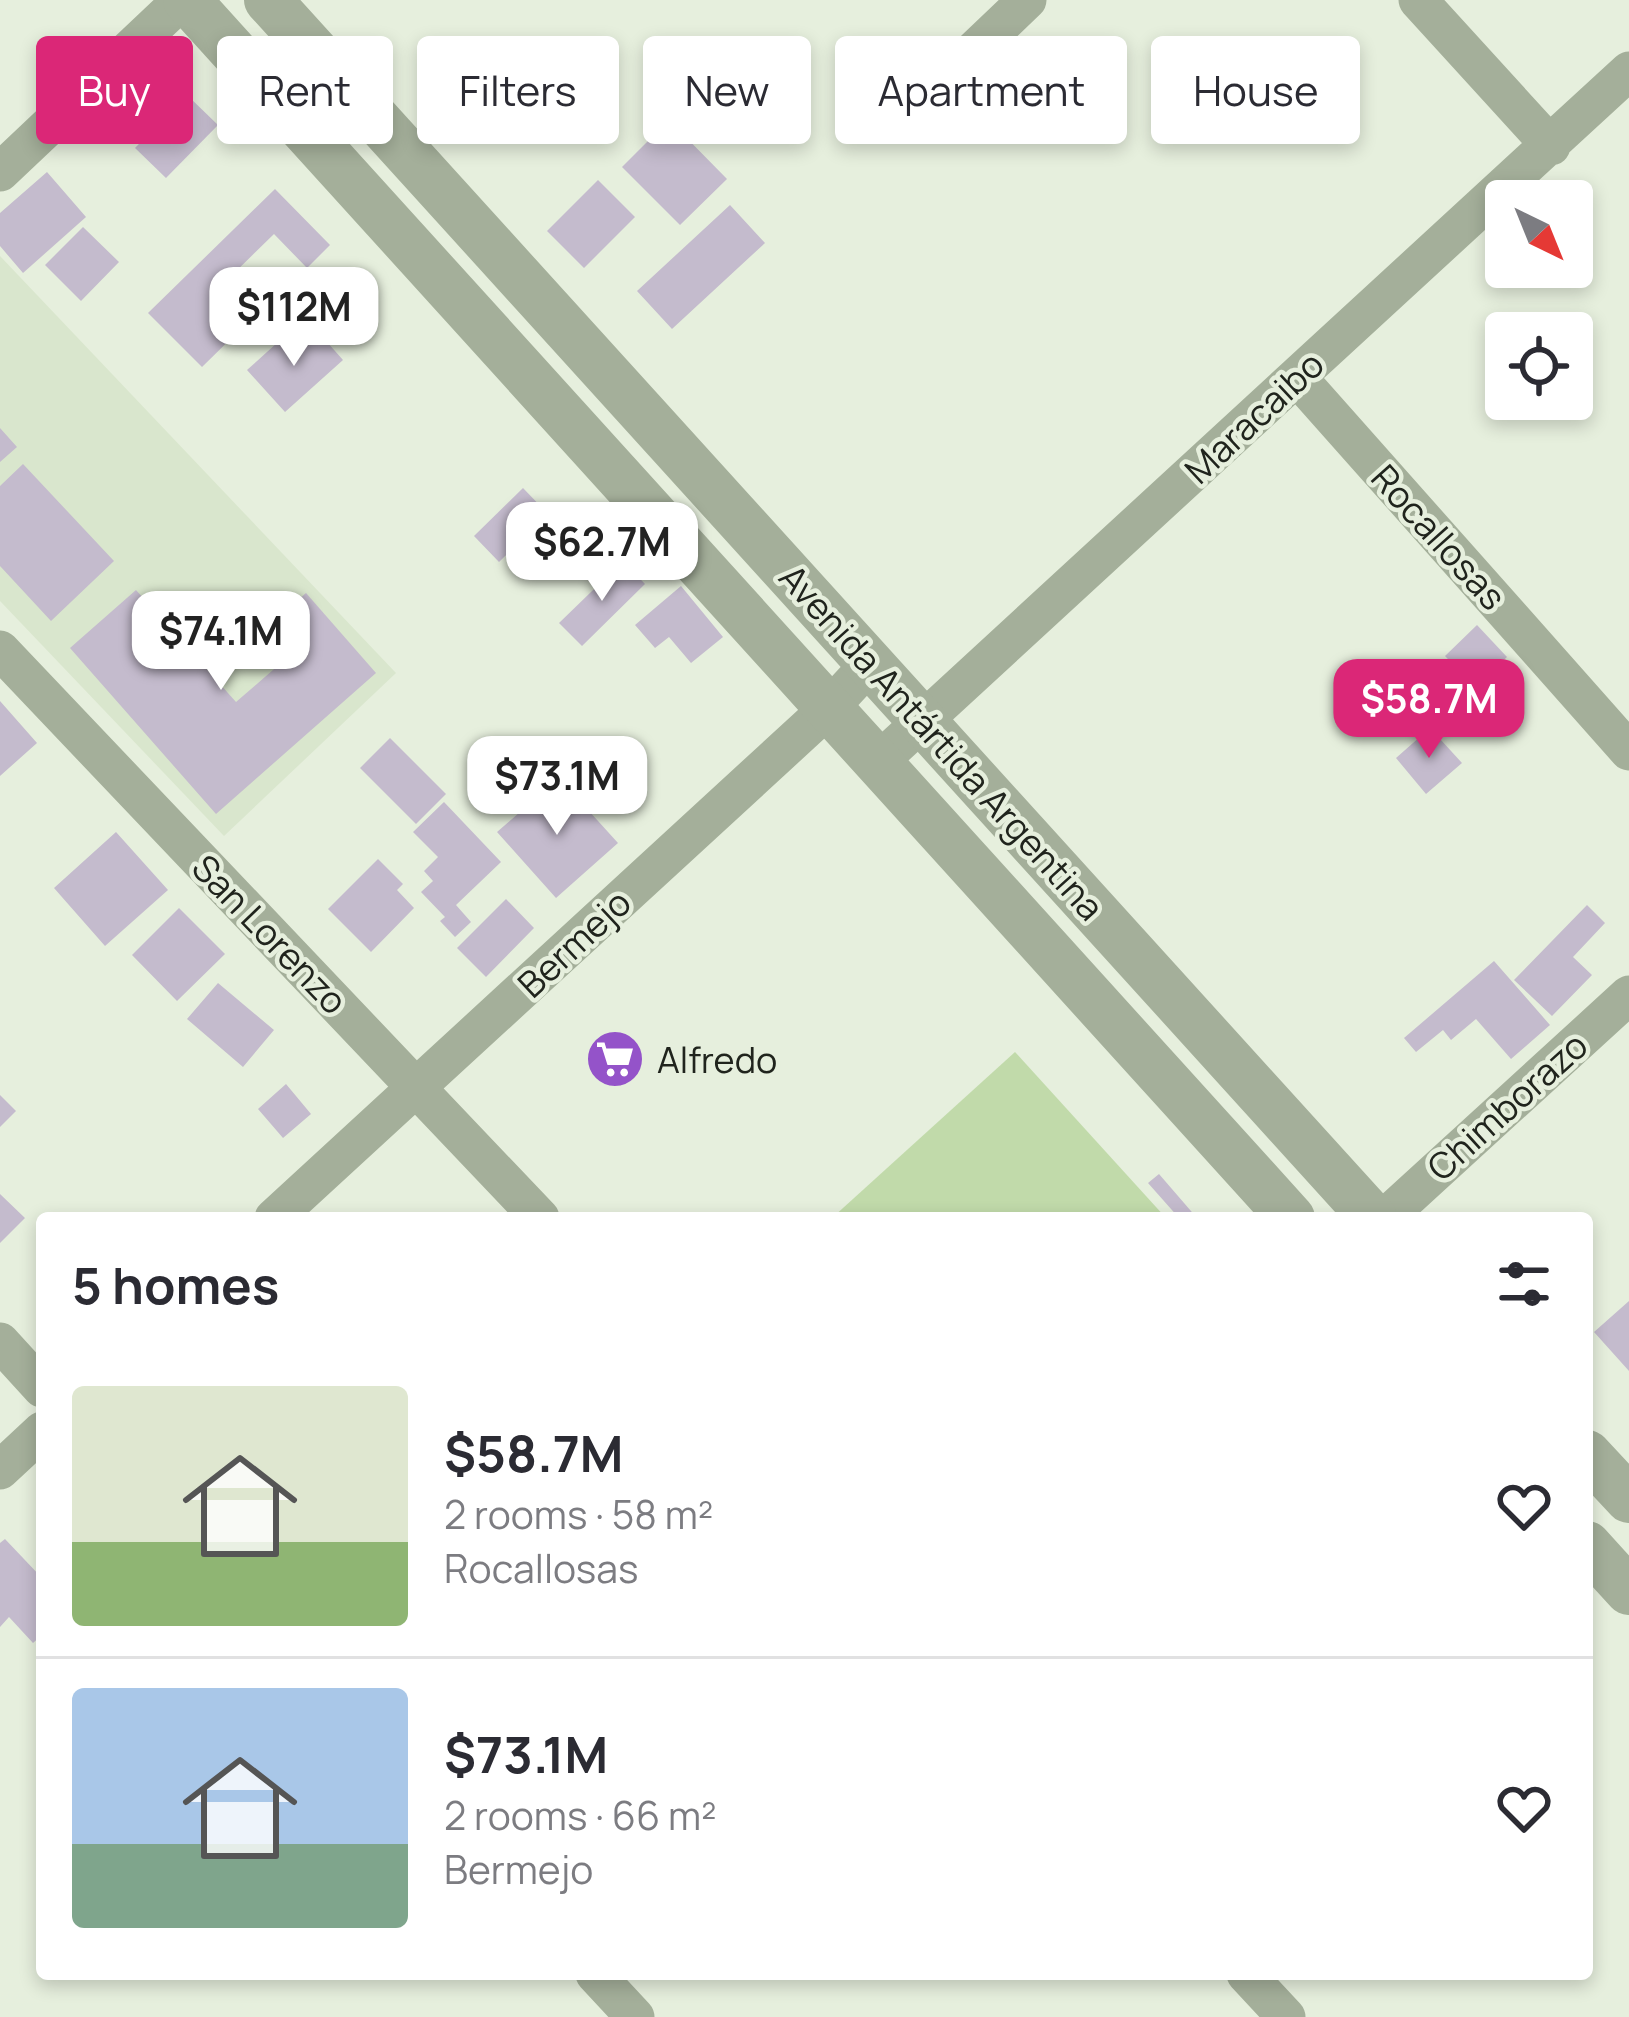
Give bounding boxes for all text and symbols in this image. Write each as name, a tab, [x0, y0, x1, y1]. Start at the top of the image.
chip: Buy	[36, 36, 193, 144]
chip: Rent	[217, 36, 393, 144]
chip: Filters	[417, 36, 619, 144]
chip: New	[643, 36, 811, 144]
chip: Apartment	[835, 36, 1127, 144]
chip: House	[1151, 36, 1360, 144]
north arrow	[1485, 180, 1593, 288]
map controls	[1485, 180, 1593, 420]
pin: $112M	[210, 267, 378, 369]
text: $112M	[236, 279, 352, 333]
button: locate	[1485, 312, 1593, 420]
street label: Maracaibo	[1174, 340, 1334, 494]
street label: Rocallosas	[1361, 454, 1517, 620]
pin: $62.7M	[504, 502, 700, 604]
text: $62.7M	[533, 514, 671, 568]
street label: Avenida Antártida Argentina	[769, 554, 1115, 930]
pin: $74.1M	[123, 591, 319, 693]
text: $74.1M	[159, 603, 283, 657]
pin: $58.7M	[1331, 659, 1527, 761]
text: $58.7M	[1360, 671, 1498, 725]
pin: $73.1M	[459, 736, 655, 838]
text: $73.1M	[494, 748, 620, 802]
street label: San Lorenzo	[182, 844, 358, 1024]
street label: Bermejo	[507, 878, 641, 1008]
street label: Chimborazo	[1416, 1021, 1598, 1191]
supermarket icon: Alfredo	[584, 1028, 646, 1090]
place label: Alfredo	[657, 1035, 777, 1084]
text: 5 homes	[72, 1250, 279, 1319]
icon: filters	[1491, 1251, 1557, 1317]
text: $58.7M	[444, 1418, 623, 1487]
icon: home	[168, 1434, 312, 1578]
icon: heart	[1491, 1473, 1557, 1539]
text: 2 rooms · 58 m²	[444, 1487, 713, 1541]
text: Rocallosas	[444, 1541, 638, 1595]
text: $73.1M	[444, 1719, 608, 1788]
icon: home	[168, 1736, 312, 1880]
icon: heart	[1491, 1775, 1557, 1841]
text: 2 rooms · 66 m²	[444, 1788, 717, 1842]
text: Bermejo	[444, 1842, 593, 1896]

